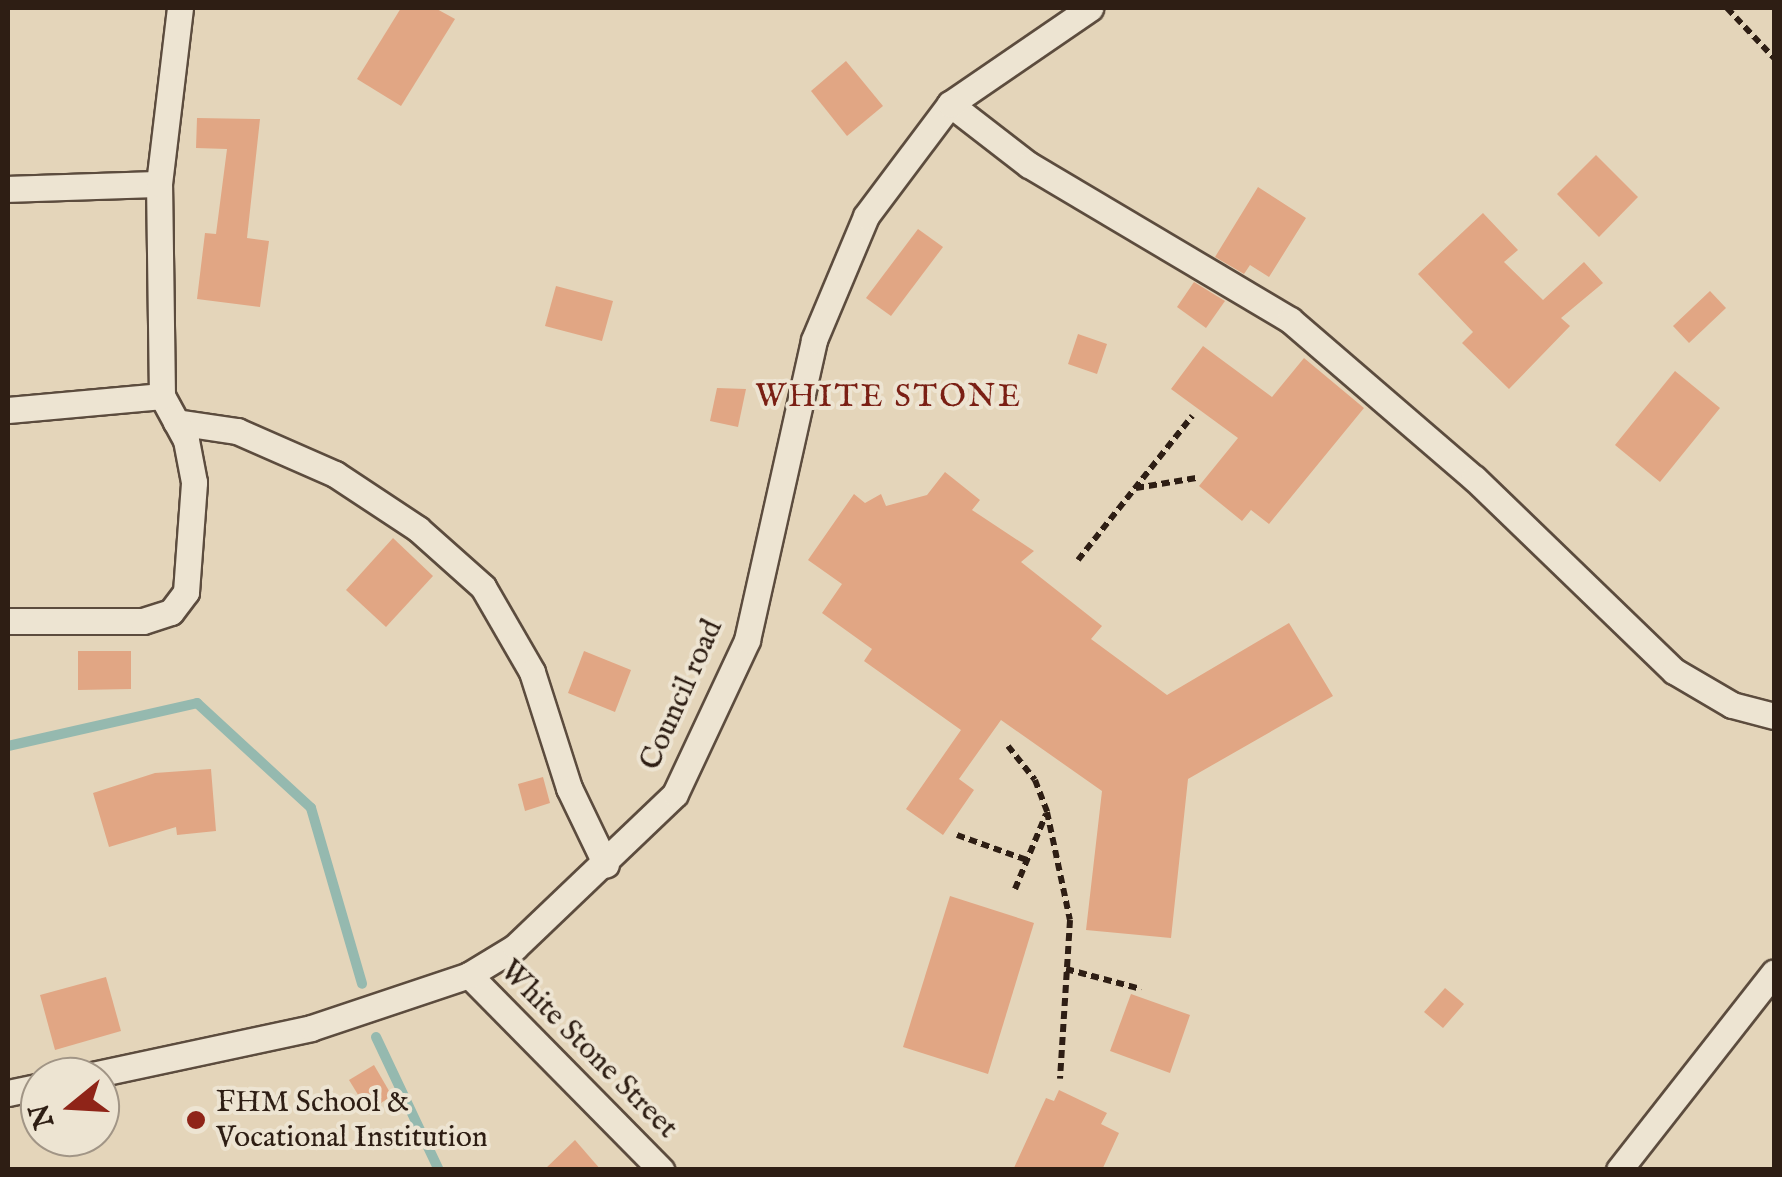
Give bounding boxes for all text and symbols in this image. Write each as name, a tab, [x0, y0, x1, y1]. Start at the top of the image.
district label: WHITE STONE	[755, 379, 1023, 417]
street label: Council road	[633, 614, 731, 776]
street label: White Stone Street	[492, 954, 684, 1146]
north arrow	[20, 1057, 120, 1157]
place label: FHM School & Vocational Institution	[216, 1085, 488, 1156]
text: N	[23, 1099, 63, 1133]
marker: FHM School & Vocational Institution	[185, 1109, 207, 1131]

